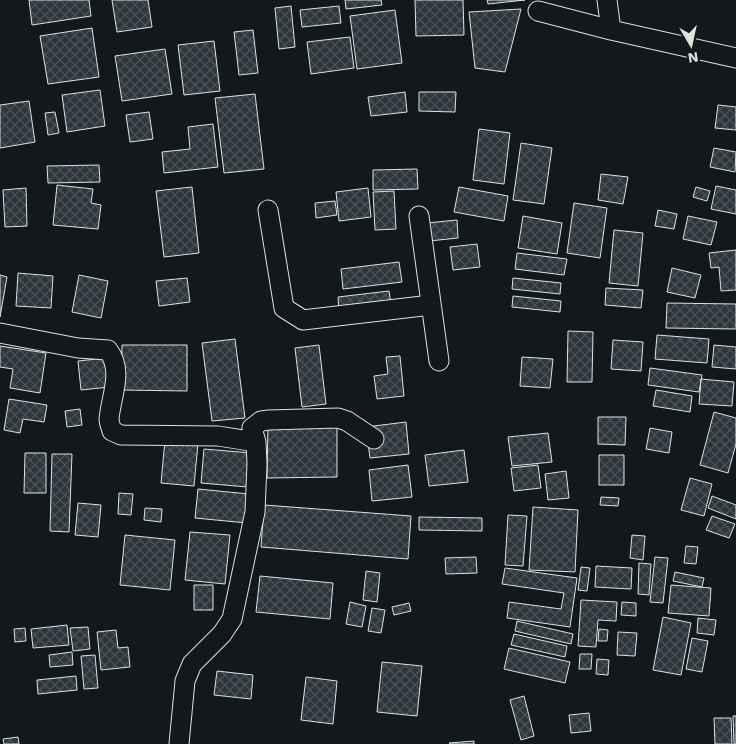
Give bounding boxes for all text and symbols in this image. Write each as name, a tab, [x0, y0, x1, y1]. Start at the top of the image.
north arrow	[666, 20, 716, 70]
text: N	[687, 49, 699, 67]

